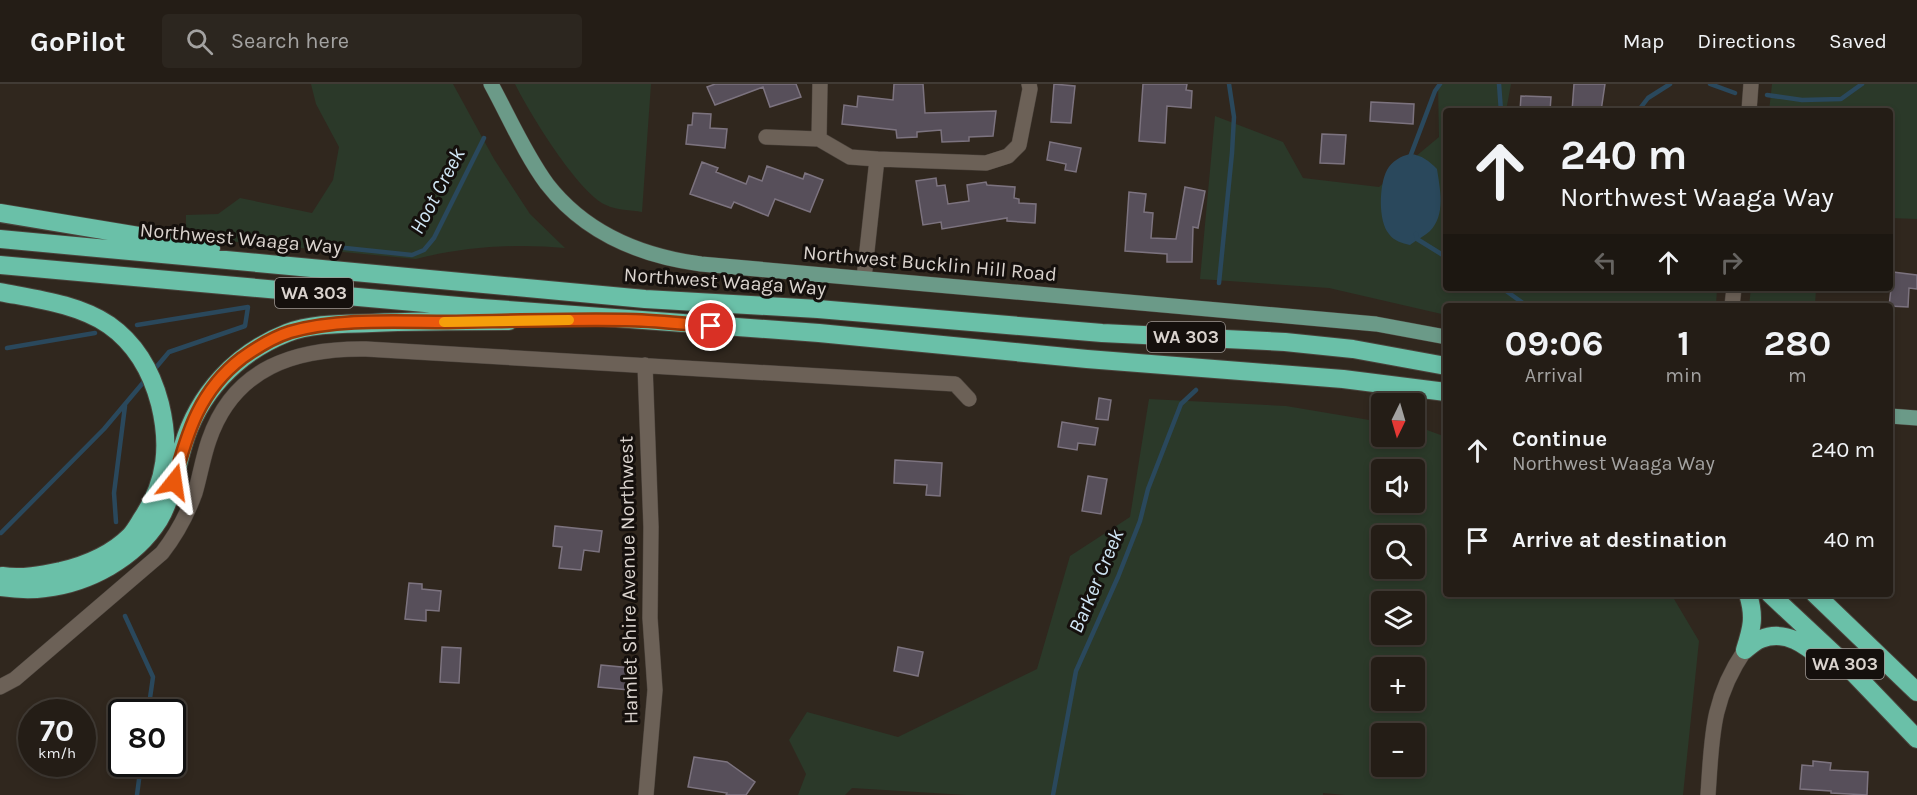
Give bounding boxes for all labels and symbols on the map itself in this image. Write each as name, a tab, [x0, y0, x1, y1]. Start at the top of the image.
water label: Hoot Creek	[404, 144, 470, 238]
street label: Northwest Waaga Way	[139, 218, 343, 259]
street label: Northwest Bucklin Hill Road	[802, 241, 1058, 286]
street label: Northwest Waaga Way	[623, 263, 827, 300]
road number: WA 303	[275, 278, 353, 308]
pin	[685, 300, 736, 351]
road number: WA 303	[1147, 322, 1225, 352]
north arrow	[1371, 393, 1425, 447]
street label: Hamlet Shire Avenue Northwest	[614, 435, 643, 724]
position arrow	[142, 450, 206, 514]
water label: Barker Creek	[1063, 525, 1129, 637]
road number: WA 303	[1806, 649, 1884, 679]
speed limit sign: 80	[108, 699, 186, 777]

